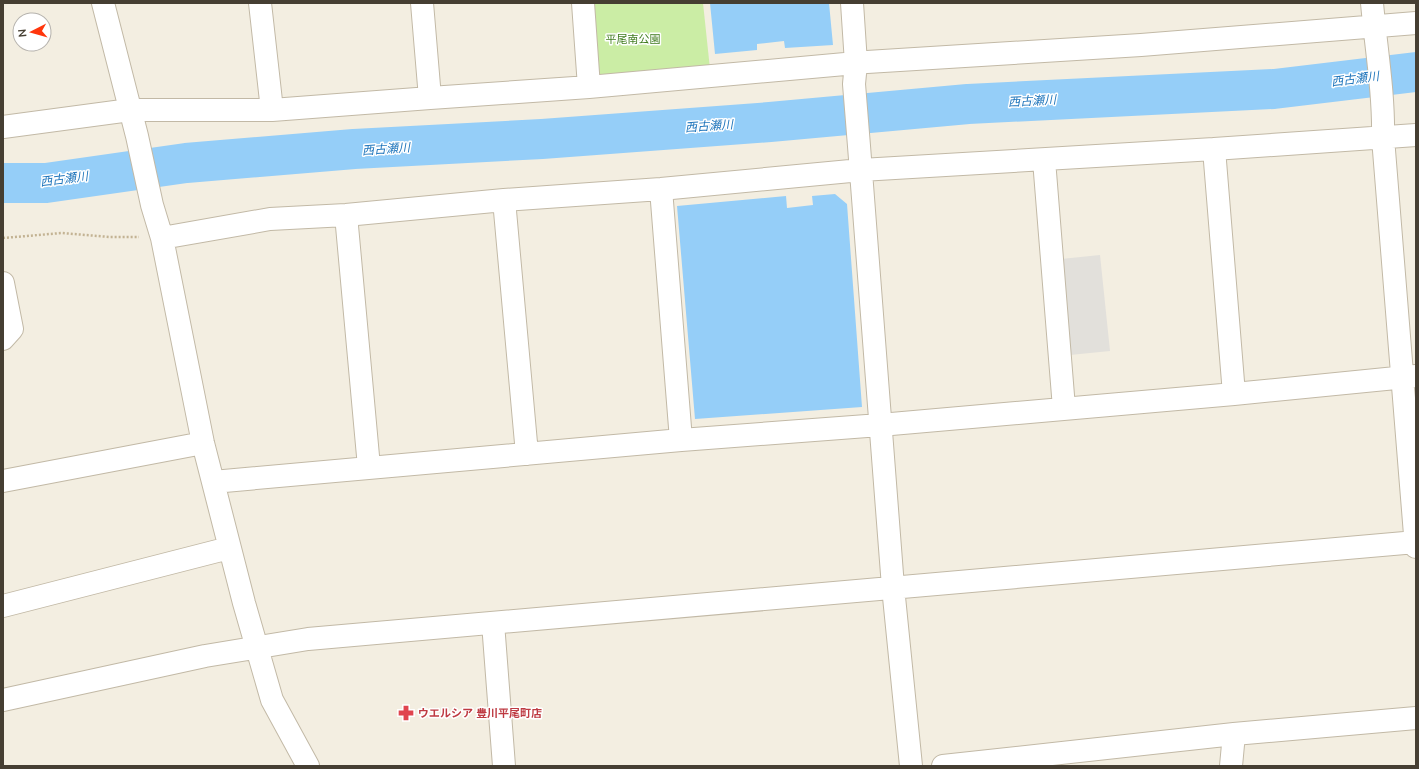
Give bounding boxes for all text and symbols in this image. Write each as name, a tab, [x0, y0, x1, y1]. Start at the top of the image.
north arrow	[12, 12, 52, 52]
text: N	[15, 28, 30, 38]
park label: 平尾南公園	[606, 32, 661, 47]
water label: 西古瀬川	[1330, 68, 1382, 90]
water label: 西古瀬川	[1008, 92, 1058, 110]
water label: 西古瀬川	[684, 116, 735, 136]
water label: 西古瀬川	[361, 139, 412, 159]
water label: 西古瀬川	[39, 168, 91, 190]
pharmacy icon: ウエルシア 豊川平尾町店	[397, 704, 415, 722]
place label: ウエルシア 豊川平尾町店	[418, 706, 542, 721]

